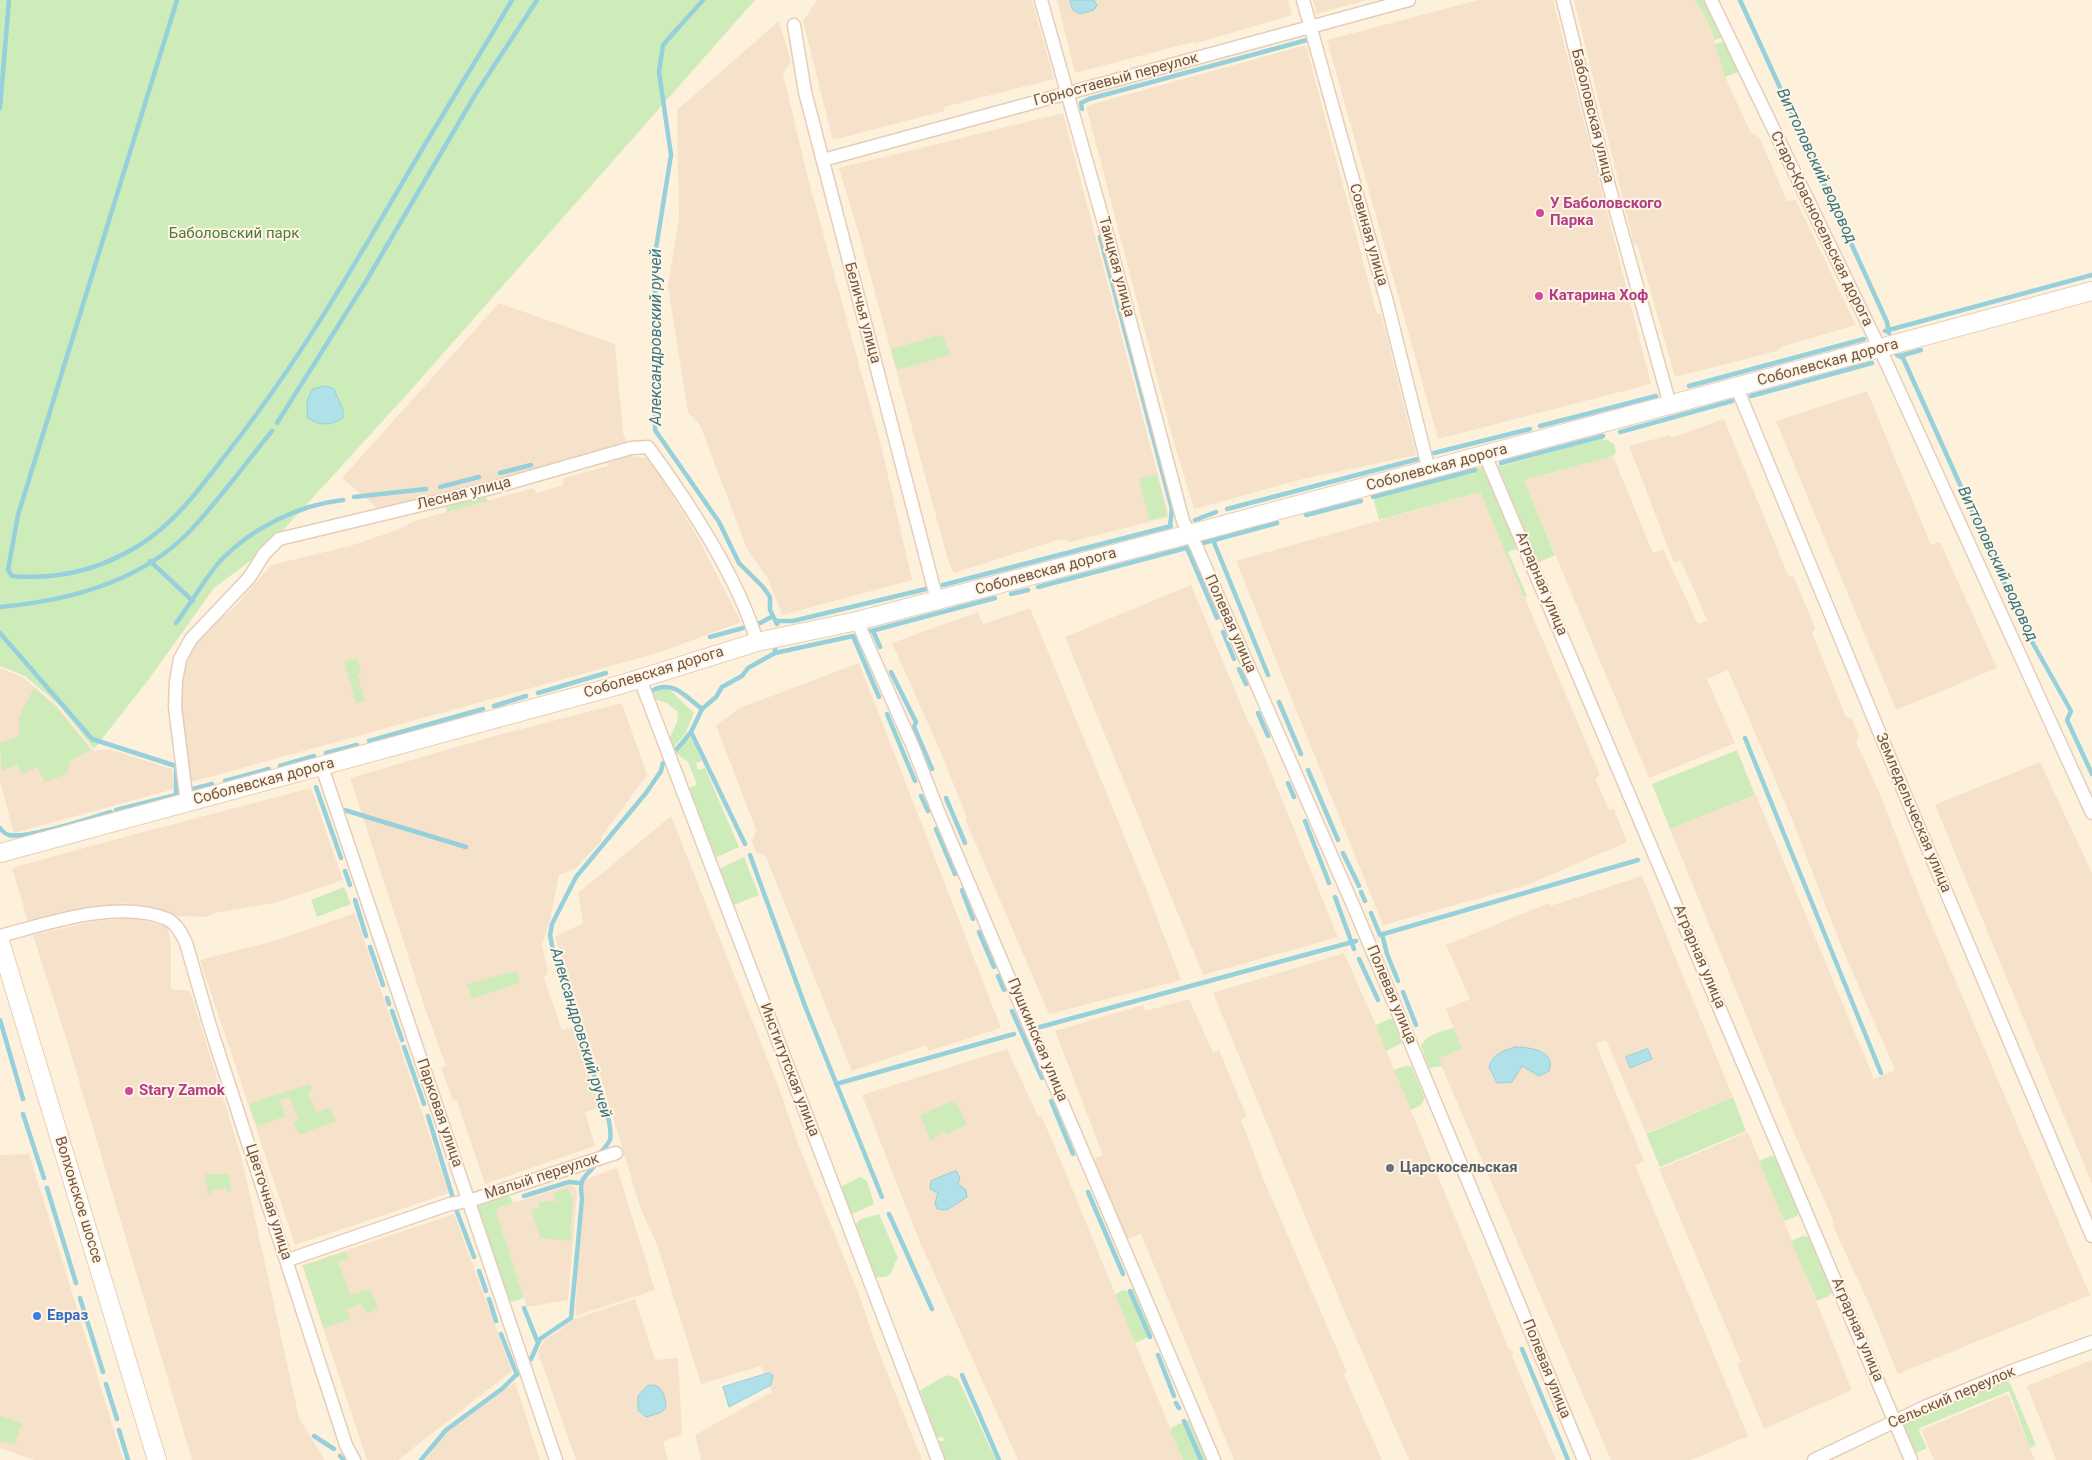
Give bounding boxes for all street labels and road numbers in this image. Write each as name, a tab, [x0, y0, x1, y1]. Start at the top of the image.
street label: Баболовская улица	[1567, 47, 1617, 185]
street label: Горностаевый переулок	[1032, 49, 1200, 111]
street label: Старо-Красносельская дорога	[1766, 128, 1876, 330]
street label: Совиная улица	[1345, 182, 1391, 288]
street label: Таицкая улица	[1094, 215, 1138, 319]
street label: Беличья улица	[840, 260, 884, 366]
street label: Соболевская дорога	[1755, 335, 1901, 391]
street label: Соболевская дорога	[1364, 440, 1510, 496]
street label: Лесная улица	[415, 474, 513, 514]
street label: Аграрная улица	[1511, 529, 1571, 639]
street label: Соболевская дорога	[973, 544, 1119, 600]
street label: Полевая улица	[1200, 572, 1260, 676]
street label: Соболевская дорога	[582, 643, 726, 703]
street label: Земледельческая улица	[1871, 731, 1955, 895]
street label: Соболевская дорога	[191, 754, 337, 810]
street label: Аграрная улица	[1669, 902, 1729, 1012]
street label: Полевая улица	[1362, 943, 1420, 1047]
street label: Пушкинская улица	[1003, 975, 1071, 1105]
street label: Институтская улица	[755, 1001, 823, 1139]
street label: Парковая улица	[412, 1056, 466, 1170]
street label: Волхонское шоссе	[50, 1135, 106, 1265]
street label: Цветочная улица	[241, 1142, 295, 1262]
street label: Малый переулок	[483, 1150, 601, 1204]
street label: Аграрная улица	[1827, 1275, 1887, 1385]
street label: Полевая улица	[1518, 1317, 1574, 1421]
street label: Сельский переулок	[1886, 1363, 2018, 1433]

